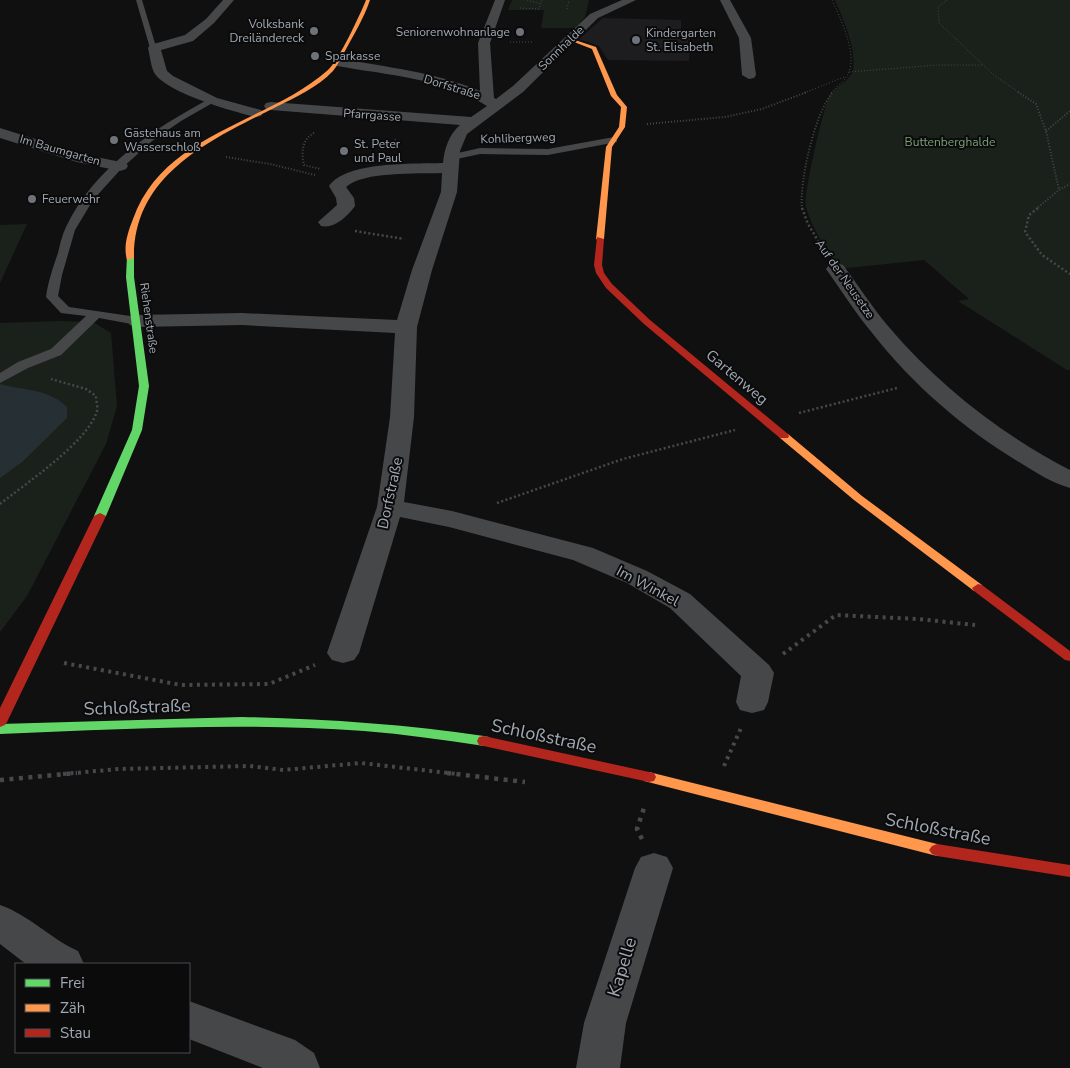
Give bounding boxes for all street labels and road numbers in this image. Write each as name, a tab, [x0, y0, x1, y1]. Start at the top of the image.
street label: Sonnhalde	[535, 22, 587, 74]
street label: Dorfstraße	[422, 71, 482, 103]
street label: Pfarrgasse	[343, 105, 401, 125]
street label: Kohlibergweg	[480, 129, 556, 147]
street label: Im Baumgarten	[18, 131, 102, 169]
street label: Auf der Neusetze	[812, 236, 878, 322]
street label: Riehenstraße	[136, 281, 162, 355]
street label: Gartenweg	[702, 345, 772, 409]
street label: Dorfstraße	[373, 455, 407, 531]
street label: Im Winkel	[613, 561, 684, 611]
street label: Schloßstraße	[83, 693, 191, 721]
street label: Schloßstraße	[489, 713, 599, 759]
street label: Schloßstraße	[883, 807, 993, 851]
street label: Kapelle	[602, 934, 642, 1000]

